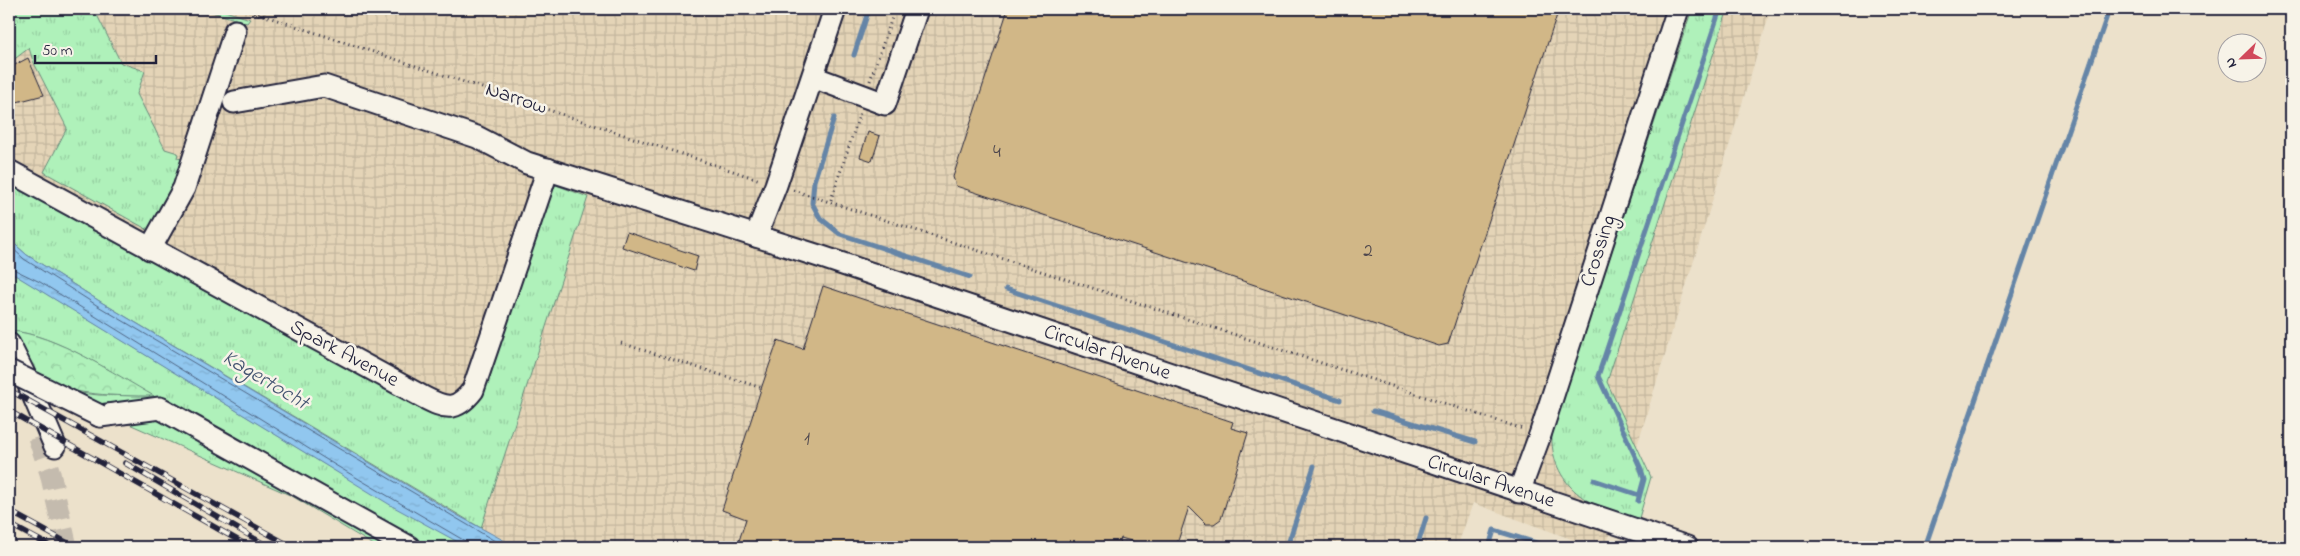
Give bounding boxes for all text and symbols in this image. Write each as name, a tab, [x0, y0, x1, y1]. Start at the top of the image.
scale bar	[35, 32, 156, 64]
north arrow	[2218, 32, 2268, 82]
text: 50 m	[42, 40, 73, 62]
text: N	[2220, 54, 2243, 71]
street label: Narrow	[481, 75, 551, 123]
house number: 4	[993, 139, 1001, 166]
street label: Crossing	[1573, 211, 1627, 291]
house number: 2	[1363, 238, 1373, 265]
street label: Spark Avenue	[284, 313, 405, 396]
street label: Circular Avenue	[1039, 317, 1175, 389]
water label: Kagertocht	[216, 343, 316, 421]
house number: 1	[804, 426, 810, 453]
street label: Circular Avenue	[1423, 447, 1559, 517]

